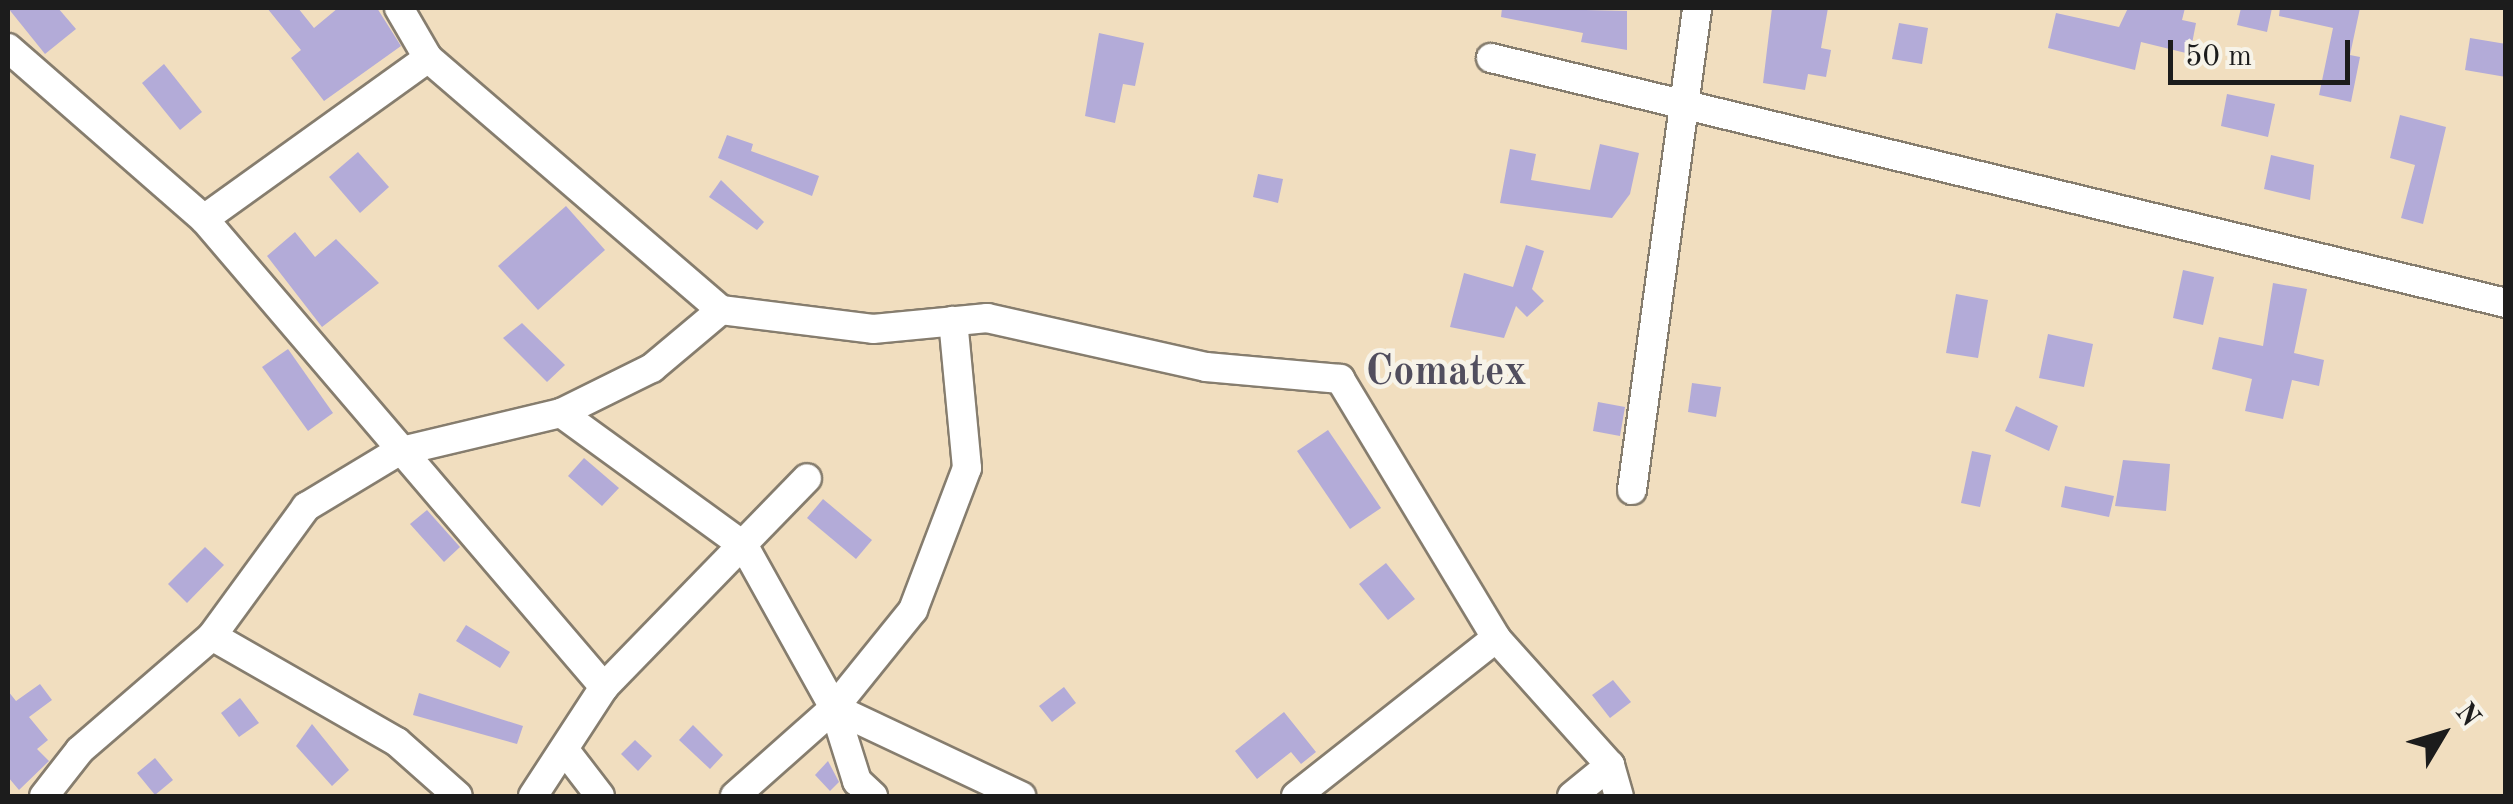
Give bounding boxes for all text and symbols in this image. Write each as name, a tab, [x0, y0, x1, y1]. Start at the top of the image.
scale bar	[2173, 20, 2356, 82]
text: 50 m	[2185, 42, 2252, 72]
district label: Comatex	[1366, 348, 1526, 398]
north arrow	[2393, 684, 2493, 784]
text: N	[2449, 698, 2484, 733]

